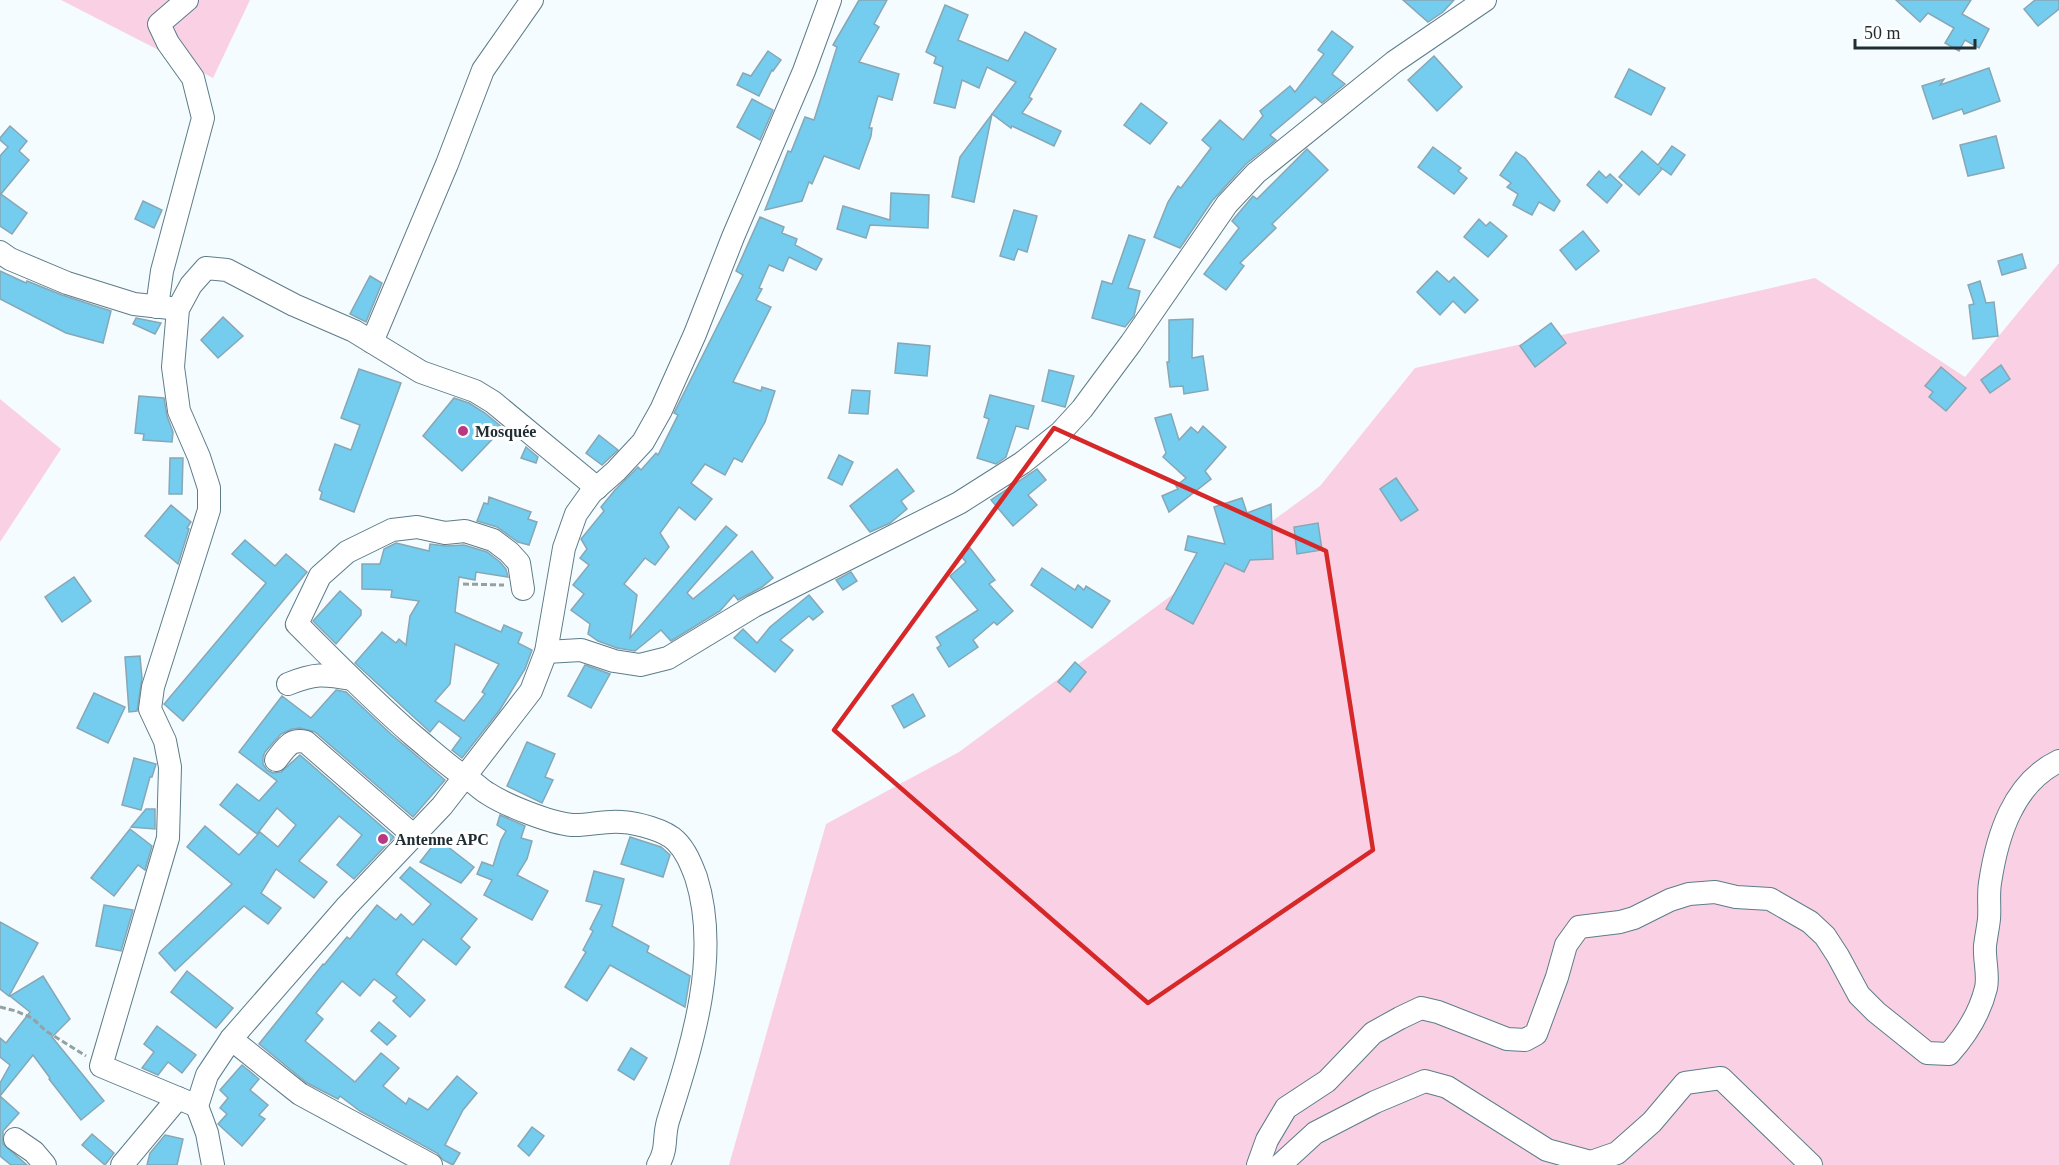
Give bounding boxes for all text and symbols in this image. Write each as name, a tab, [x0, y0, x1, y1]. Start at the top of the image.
scale bar	[1855, 12, 1975, 50]
text: 50 m	[1864, 23, 1901, 43]
place label: Mosquée	[475, 423, 536, 441]
marker: Mosquée	[456, 424, 470, 438]
place label: Antenne APC	[395, 831, 489, 848]
marker: Antenne APC	[376, 832, 390, 846]

